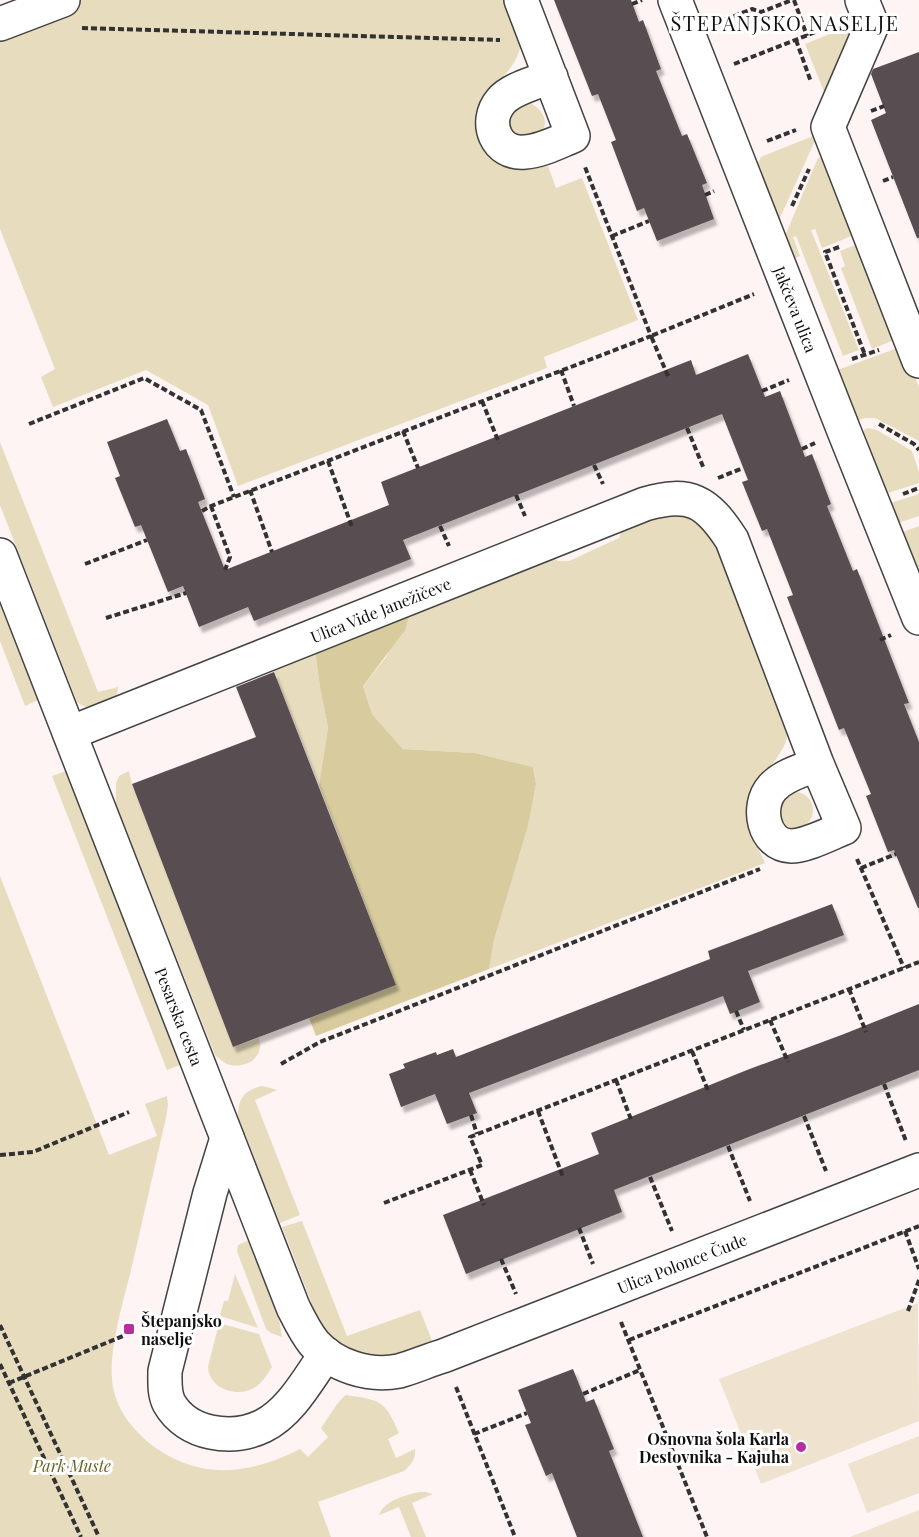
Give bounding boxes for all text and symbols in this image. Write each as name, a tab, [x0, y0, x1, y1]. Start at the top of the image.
district label: ŠTEPANJSKO NASELJE	[671, 9, 899, 36]
street label: Jakčeva ulica	[769, 262, 823, 355]
street label: Ulica Vide Janežičeve	[307, 572, 453, 647]
street label: Pesarska cesta	[151, 964, 208, 1068]
street label: Ulica Polonce Čude	[614, 1228, 750, 1298]
place label: Štepanjsko naselje	[141, 1310, 222, 1349]
marker: Štepanjsko naselje	[122, 1322, 136, 1336]
place label: Osnovna šola Karla Destovnika - Kajuha	[639, 1428, 790, 1467]
marker: Osnovna šola Karla Destovnika - Kajuha	[794, 1440, 808, 1454]
park label: Park Muste	[32, 1455, 111, 1476]

